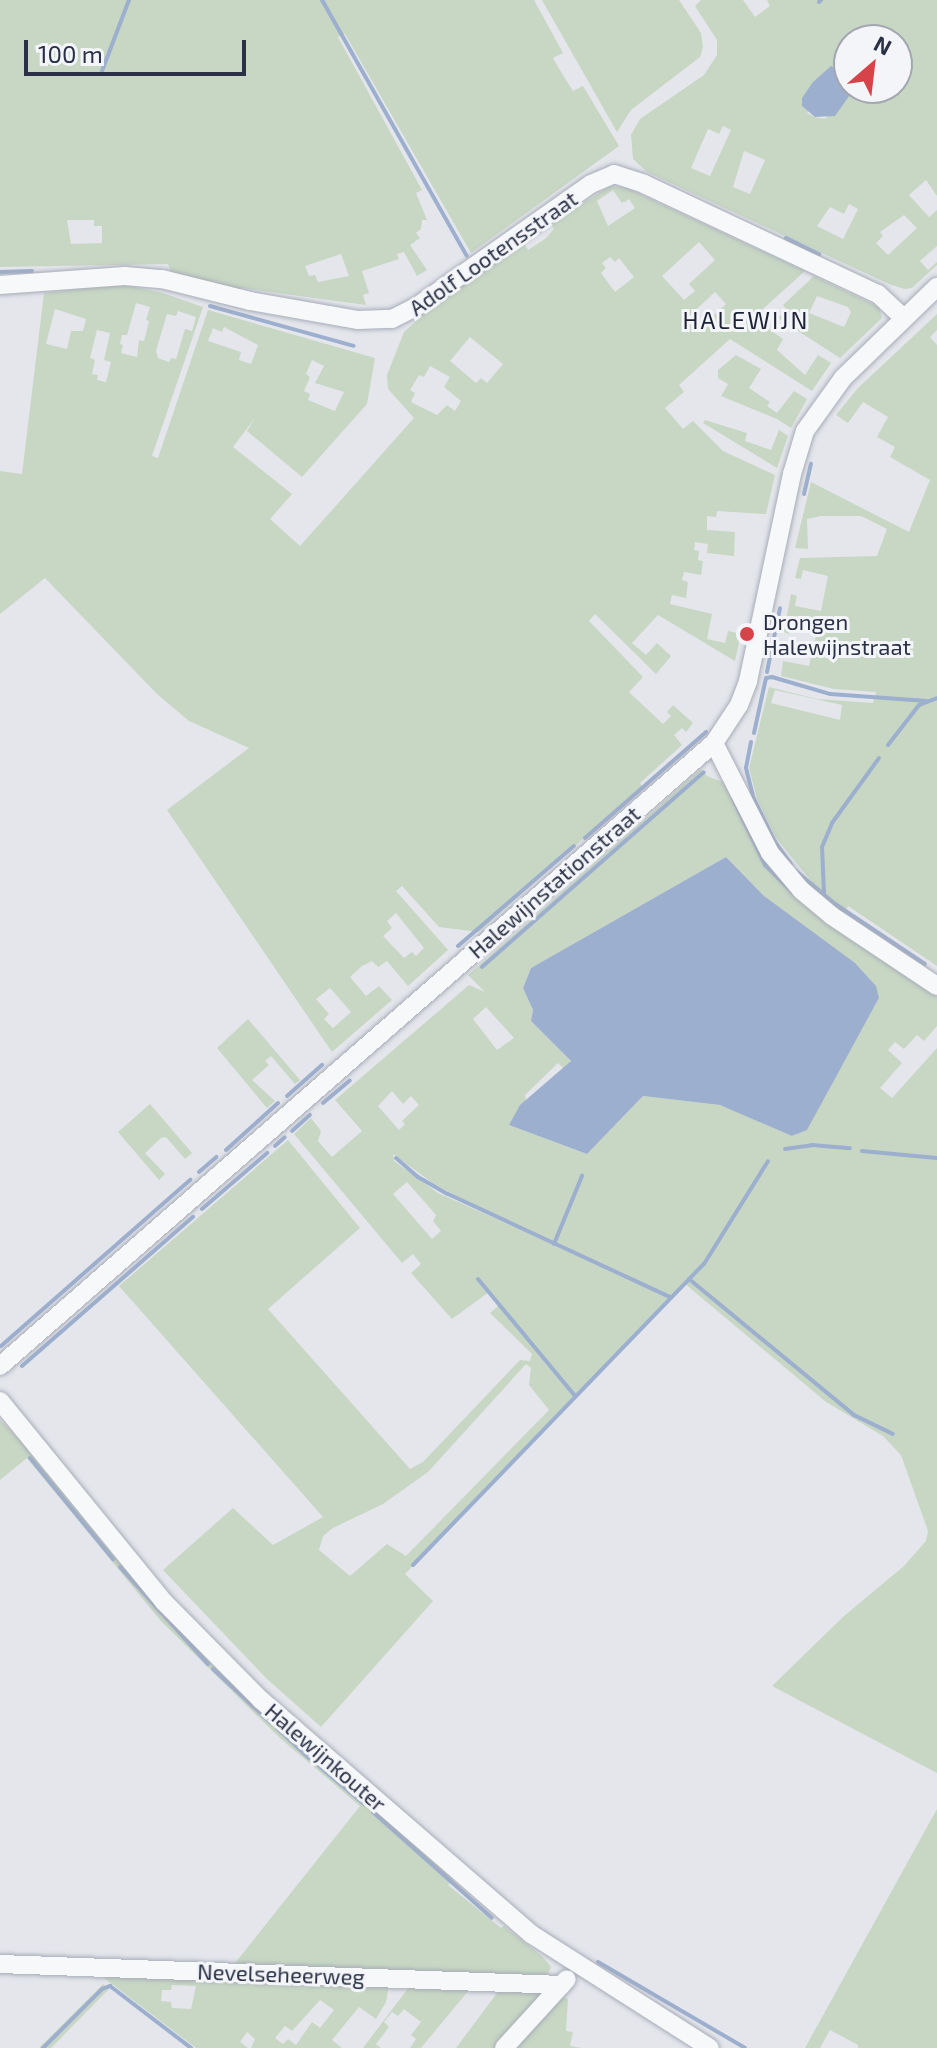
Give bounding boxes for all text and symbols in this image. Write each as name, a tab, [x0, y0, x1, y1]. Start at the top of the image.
scale bar	[28, 24, 250, 74]
north arrow	[833, 24, 913, 104]
text: N	[870, 29, 896, 60]
text: 100 m	[38, 39, 103, 68]
street label: Adolf Lootensstraat	[404, 185, 582, 321]
district label: HALEWIJN	[683, 306, 809, 334]
place label: Drongen Halewijnstraat	[763, 608, 911, 660]
marker: Drongen Halewijnstraat	[738, 625, 756, 643]
street label: Halewijnstationstraat	[463, 800, 645, 964]
street label: Halewijnkouter	[260, 1697, 392, 1817]
street label: Nevelseheerweg	[197, 1958, 365, 1990]

